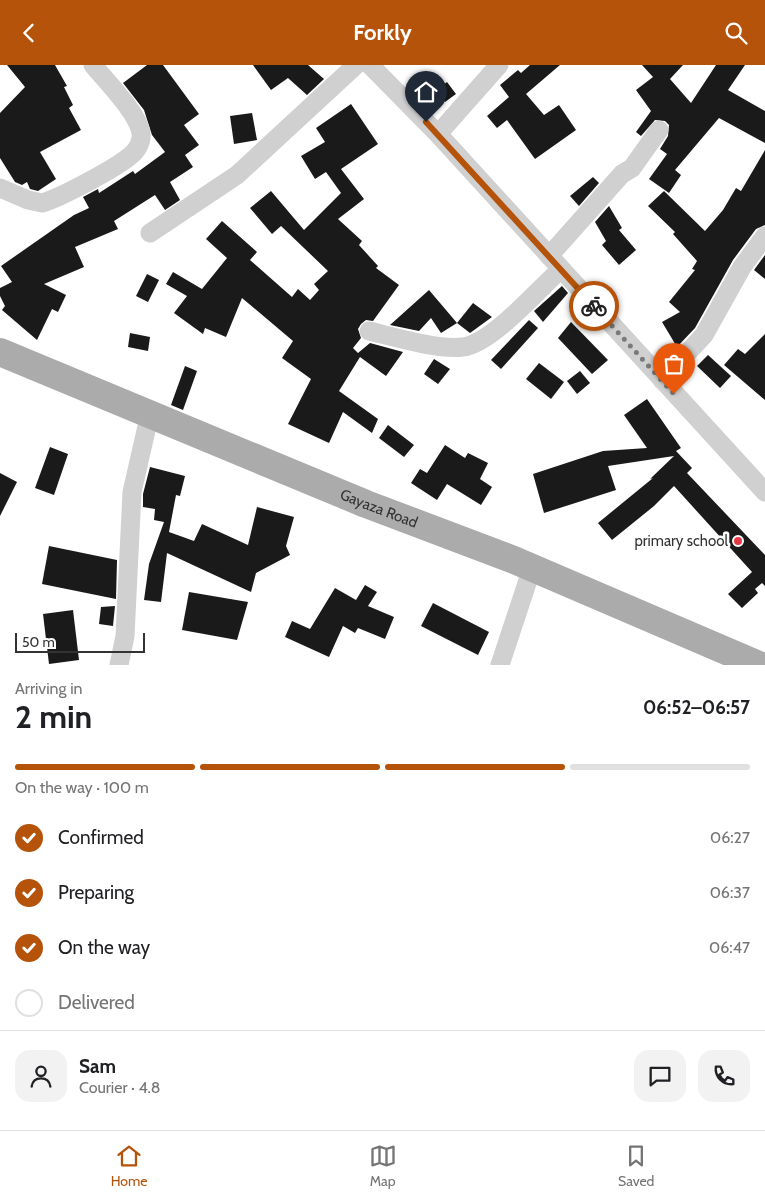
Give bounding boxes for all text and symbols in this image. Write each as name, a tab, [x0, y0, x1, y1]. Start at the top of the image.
icon: back	[15, 19, 43, 47]
text: Forkly	[353, 19, 412, 46]
icon: search	[722, 19, 750, 47]
pin	[405, 71, 447, 122]
icon: home	[412, 78, 440, 106]
courier	[569, 281, 619, 331]
icon: bike	[580, 292, 608, 320]
pin	[653, 343, 695, 394]
icon: bag	[660, 350, 688, 378]
street label: Gayaza Road	[337, 485, 420, 532]
place label: primary school	[634, 532, 728, 550]
marker: primary school	[732, 535, 744, 547]
scale bar	[15, 630, 145, 653]
text: 50 m	[22, 633, 55, 651]
text: Arriving in	[15, 679, 82, 698]
text: 06:52–06:57	[643, 696, 750, 719]
text: 2 min	[15, 697, 92, 736]
text: On the way · 100 m	[15, 778, 149, 797]
icon: check	[15, 824, 43, 852]
text: Confirmed	[58, 826, 144, 849]
text: 06:27	[710, 828, 750, 847]
icon: check	[15, 879, 43, 907]
text: Preparing	[58, 881, 134, 904]
text: 06:37	[710, 883, 750, 902]
icon: check	[15, 934, 43, 962]
text: On the way	[58, 936, 150, 959]
text: 06:47	[709, 938, 750, 957]
text: Delivered	[58, 991, 135, 1014]
button: person	[15, 1050, 67, 1102]
button: chat	[634, 1050, 686, 1102]
button: phone	[698, 1050, 750, 1102]
text: Sam	[79, 1055, 116, 1078]
text: Courier · 4.8	[79, 1078, 161, 1097]
tab: Home	[111, 1142, 147, 1190]
tab: Map	[369, 1142, 397, 1190]
tab: Saved	[618, 1142, 654, 1190]

